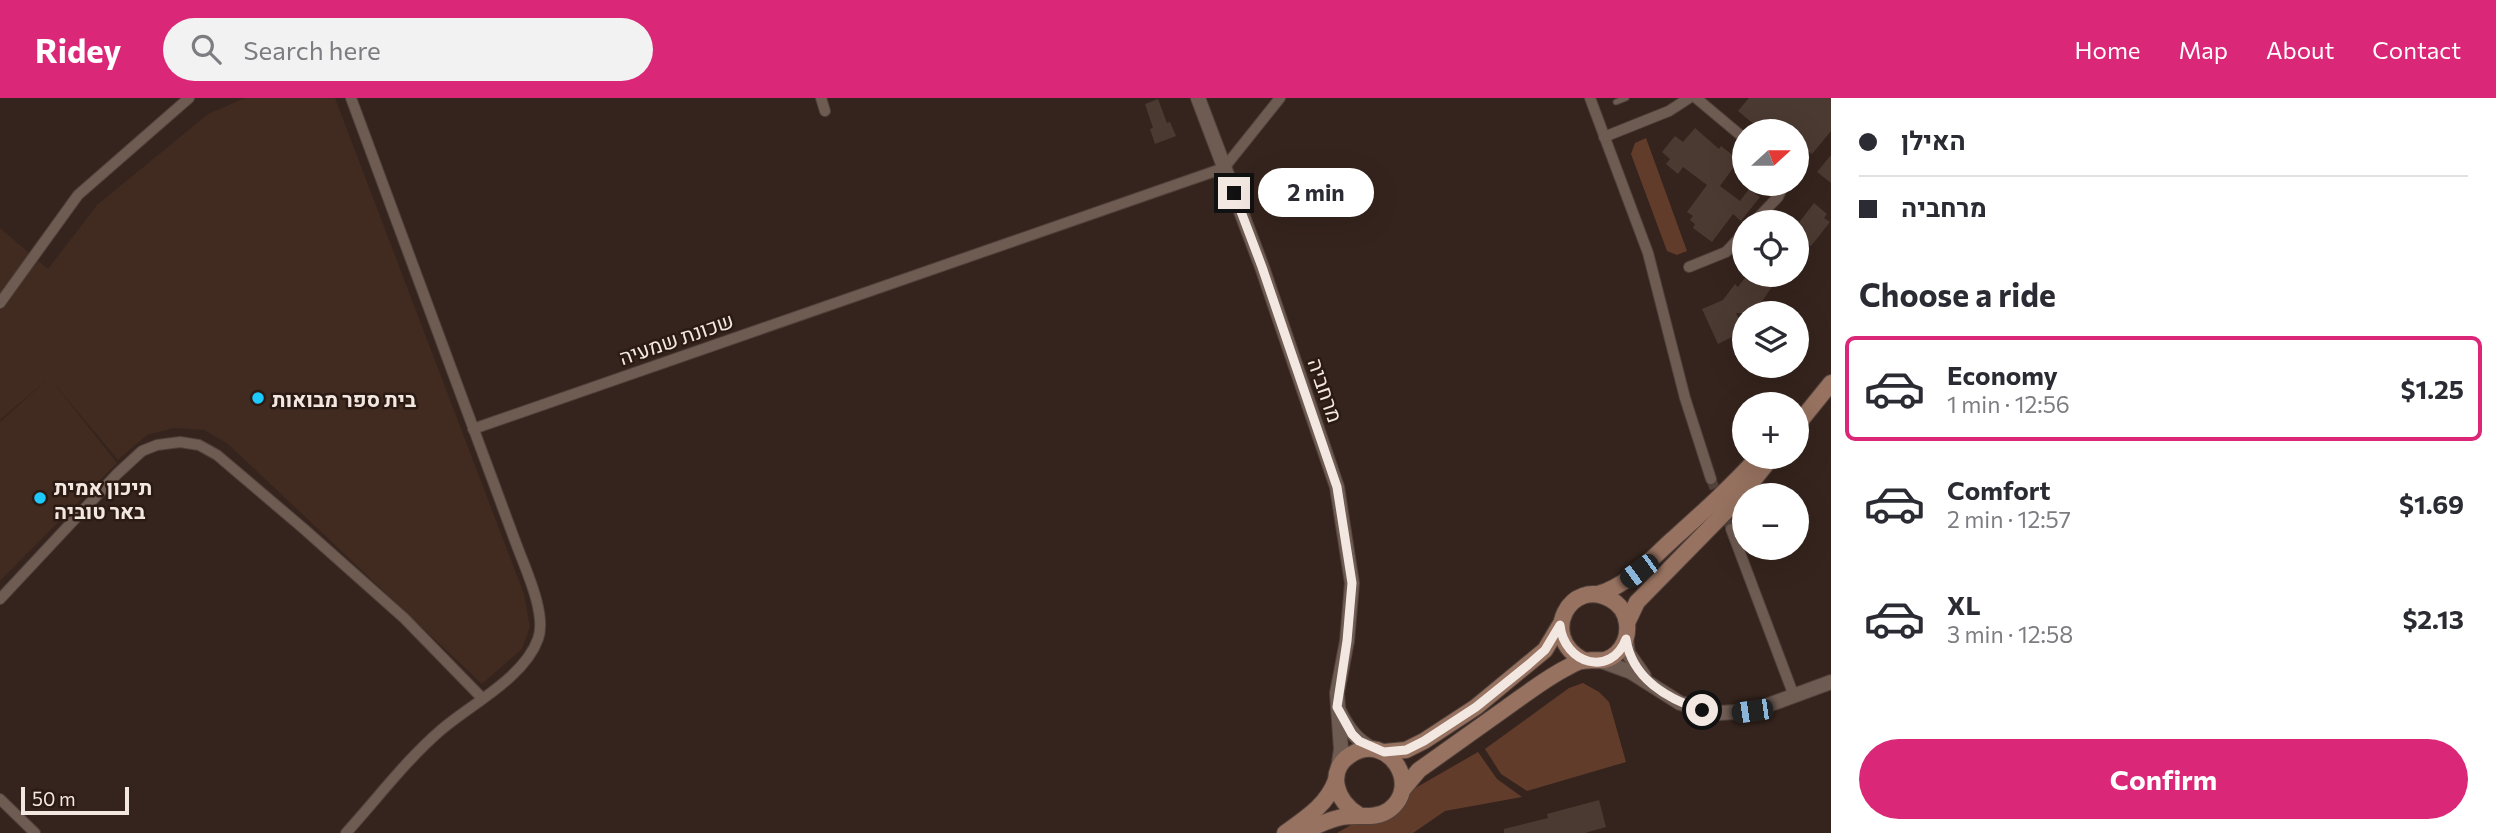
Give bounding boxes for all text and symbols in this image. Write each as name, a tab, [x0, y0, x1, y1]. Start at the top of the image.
search box	[163, 18, 653, 81]
text: Ridey	[35, 29, 121, 70]
icon: search	[187, 30, 225, 68]
text: Search here	[243, 34, 381, 65]
text: Home	[2075, 35, 2141, 64]
text: Map	[2179, 35, 2228, 64]
text: About	[2266, 35, 2334, 64]
text: Contact	[2372, 35, 2461, 64]
north arrow	[1732, 119, 1810, 196]
map controls	[1732, 119, 1809, 560]
text: האילן	[1901, 124, 1966, 155]
callout: 2 min	[1258, 168, 1374, 217]
route end	[1218, 177, 1250, 209]
text: 2 min	[1287, 178, 1345, 206]
text: מרחביה	[1901, 191, 1987, 222]
button: locate	[1732, 210, 1809, 287]
text: Choose a ride	[1859, 274, 2056, 314]
button: layers	[1732, 301, 1809, 378]
street label: שכונת שמעיה	[615, 307, 737, 369]
street label: מרחביה	[1303, 355, 1349, 425]
icon: car	[1863, 357, 1926, 420]
text: Economy	[1947, 359, 2058, 390]
text: $1.25	[2400, 373, 2464, 404]
place label: בית ספר מבואות	[272, 386, 417, 411]
marker: בית ספר מבואות	[250, 390, 266, 406]
text: 1 min · 12:56	[1947, 390, 2070, 418]
button: +	[1732, 392, 1809, 469]
icon: car	[1863, 472, 1926, 535]
place label: תיכון אמית באר טוביה	[54, 474, 152, 523]
text: Comfort	[1947, 474, 2050, 505]
button: −	[1732, 483, 1809, 560]
text: $1.69	[2399, 488, 2464, 519]
marker: תיכון אמית באר טוביה	[32, 490, 48, 506]
text: 2 min · 12:57	[1947, 505, 2071, 533]
car	[1616, 550, 1663, 592]
icon: car	[1863, 587, 1926, 650]
text: XL	[1947, 589, 1981, 620]
text: $2.13	[2402, 603, 2464, 634]
text: 3 min · 12:58	[1947, 620, 2073, 648]
route start	[1686, 694, 1718, 726]
car	[1730, 698, 1775, 724]
button: Confirm	[1859, 739, 2468, 819]
scale bar	[21, 784, 130, 816]
text: 50 m	[32, 787, 76, 810]

